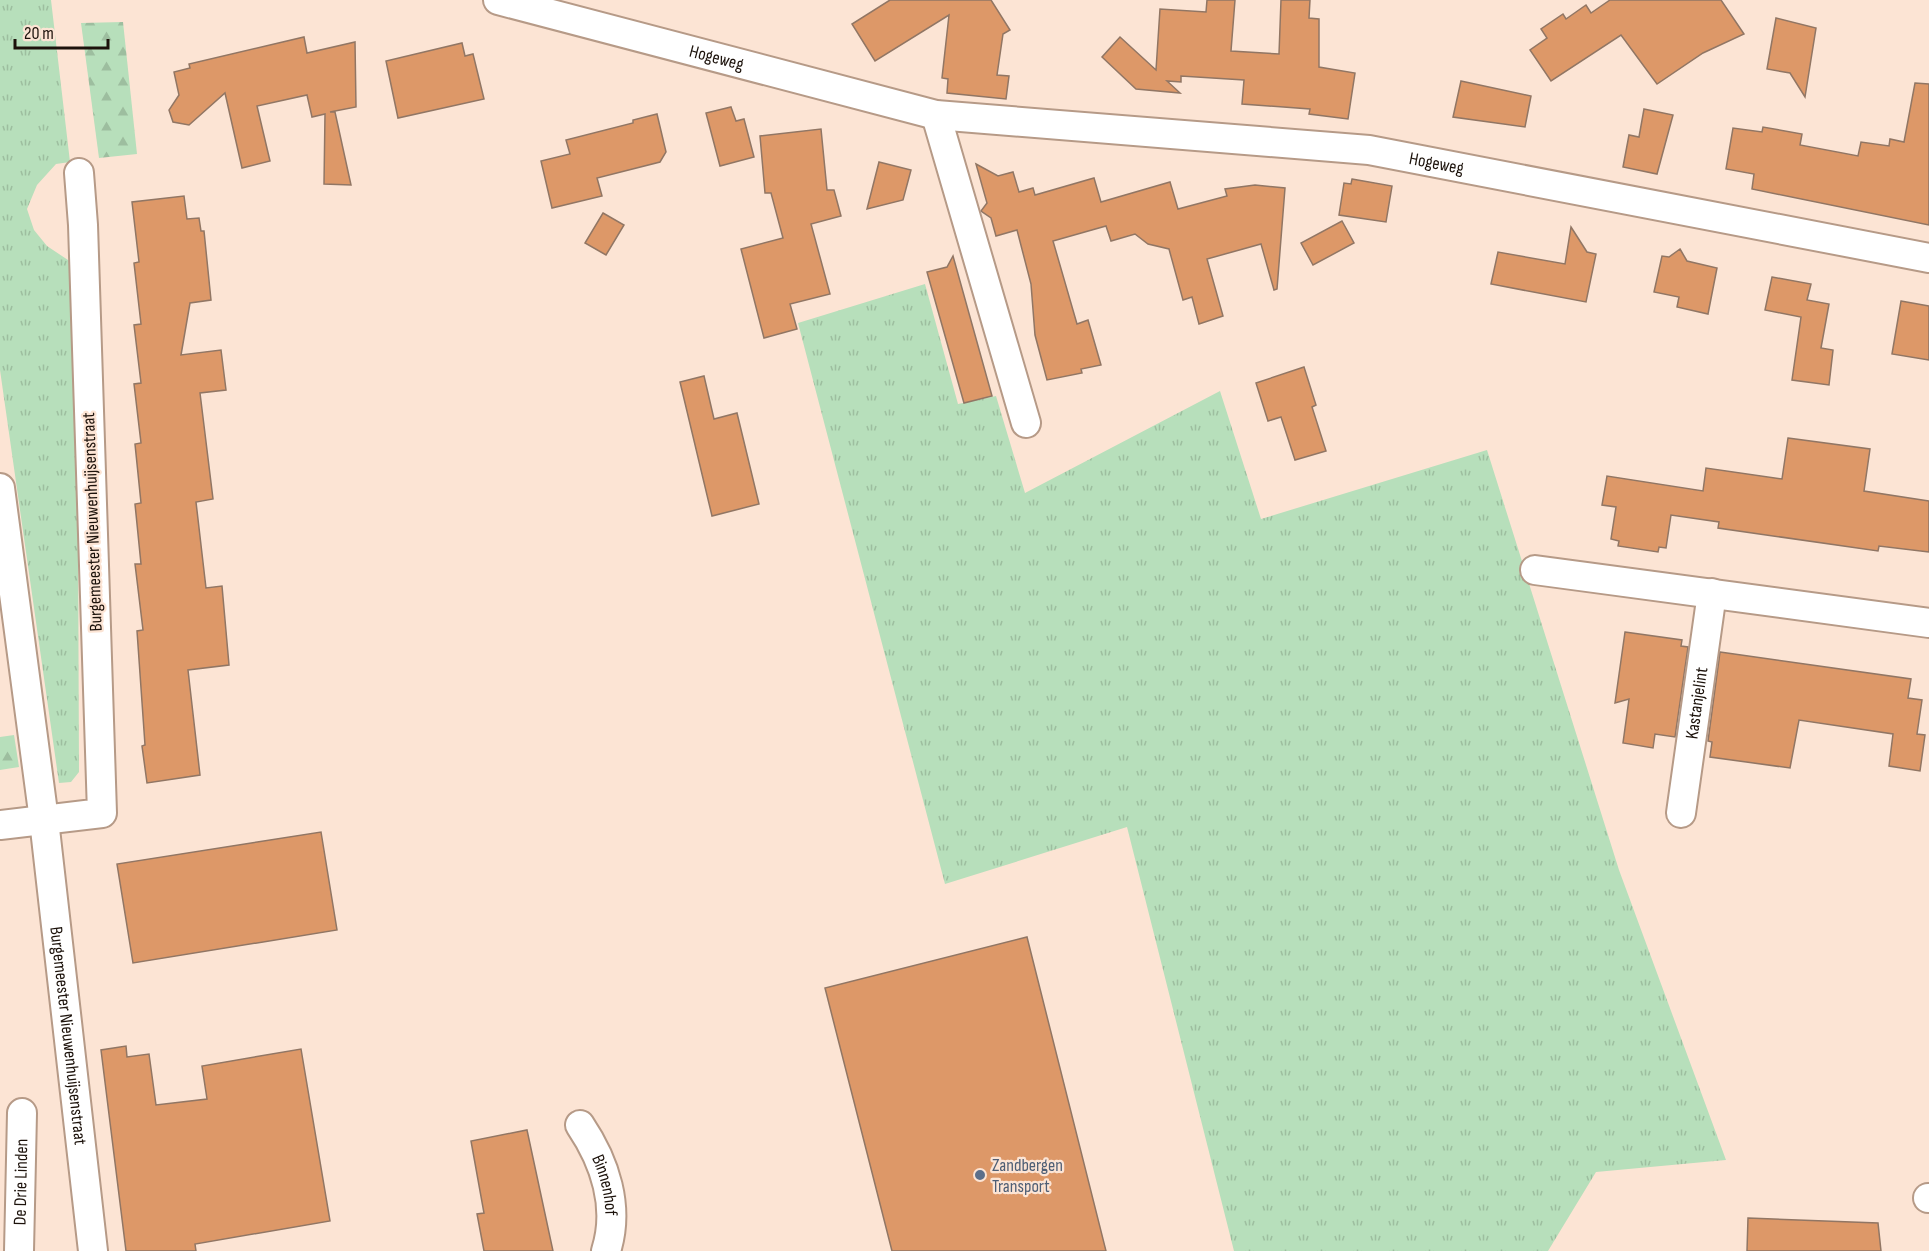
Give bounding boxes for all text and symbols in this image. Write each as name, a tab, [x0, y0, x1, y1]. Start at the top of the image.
scale bar	[15, 12, 108, 50]
text: 20 m	[24, 23, 54, 44]
street label: Hogeweg	[687, 41, 746, 75]
street label: Hogeweg	[1407, 148, 1466, 179]
street label: Burgemeester Nieuwenhuijsenstraat	[78, 412, 107, 632]
street label: Kastanjelint	[1682, 665, 1713, 740]
street label: Burgemeester Nieuwenhuijsenstraat	[45, 925, 91, 1147]
street label: De Drie Linden	[10, 1138, 32, 1226]
street label: Binnenhof	[587, 1151, 621, 1217]
place label: Zandbergen Transport	[992, 1155, 1063, 1197]
marker: Zandbergen Transport	[973, 1168, 987, 1182]

